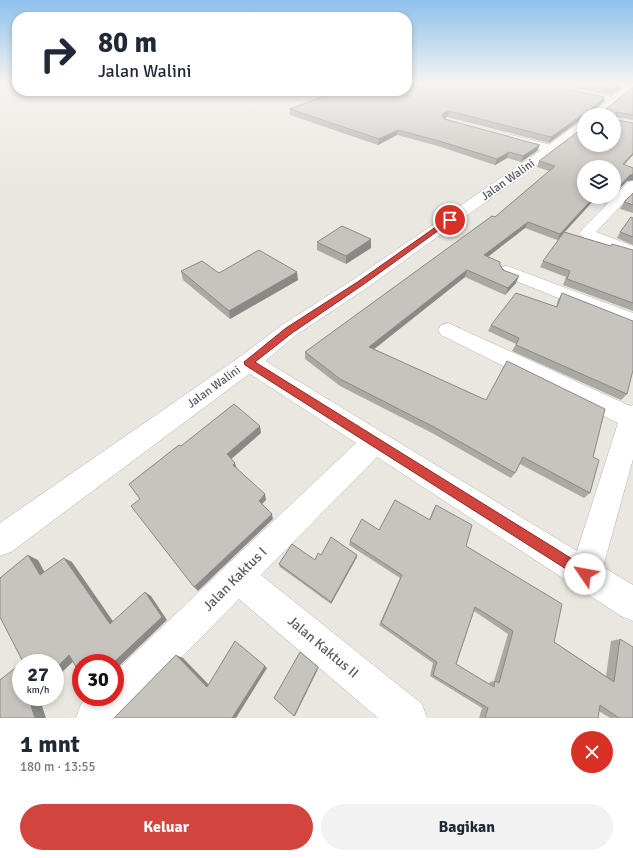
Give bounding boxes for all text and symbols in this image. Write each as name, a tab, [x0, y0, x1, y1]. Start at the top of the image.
text: 80 m	[98, 26, 157, 60]
icon: right	[32, 28, 84, 80]
text: Jalan Walini	[98, 60, 191, 82]
map controls	[577, 108, 621, 204]
button: search	[577, 108, 621, 152]
street label: Jalan Walini	[478, 156, 538, 204]
button: layers	[577, 160, 621, 204]
pin	[433, 203, 467, 237]
icon: arrive	[439, 209, 461, 231]
street label: Jalan Walini	[184, 363, 244, 411]
street label: Jalan Kaktus I	[200, 544, 270, 614]
position arrow	[564, 553, 606, 595]
street label: Jalan Kaktus II	[284, 612, 362, 682]
speed limit sign: 30	[72, 654, 124, 706]
text: 27	[27, 662, 49, 687]
text: km/h	[27, 684, 49, 696]
text: 1 mnt	[20, 729, 80, 759]
button: close	[571, 731, 613, 773]
text: 180 m · 13:55	[20, 759, 96, 775]
button: Keluar	[20, 804, 313, 850]
button: Bagikan	[321, 804, 613, 850]

